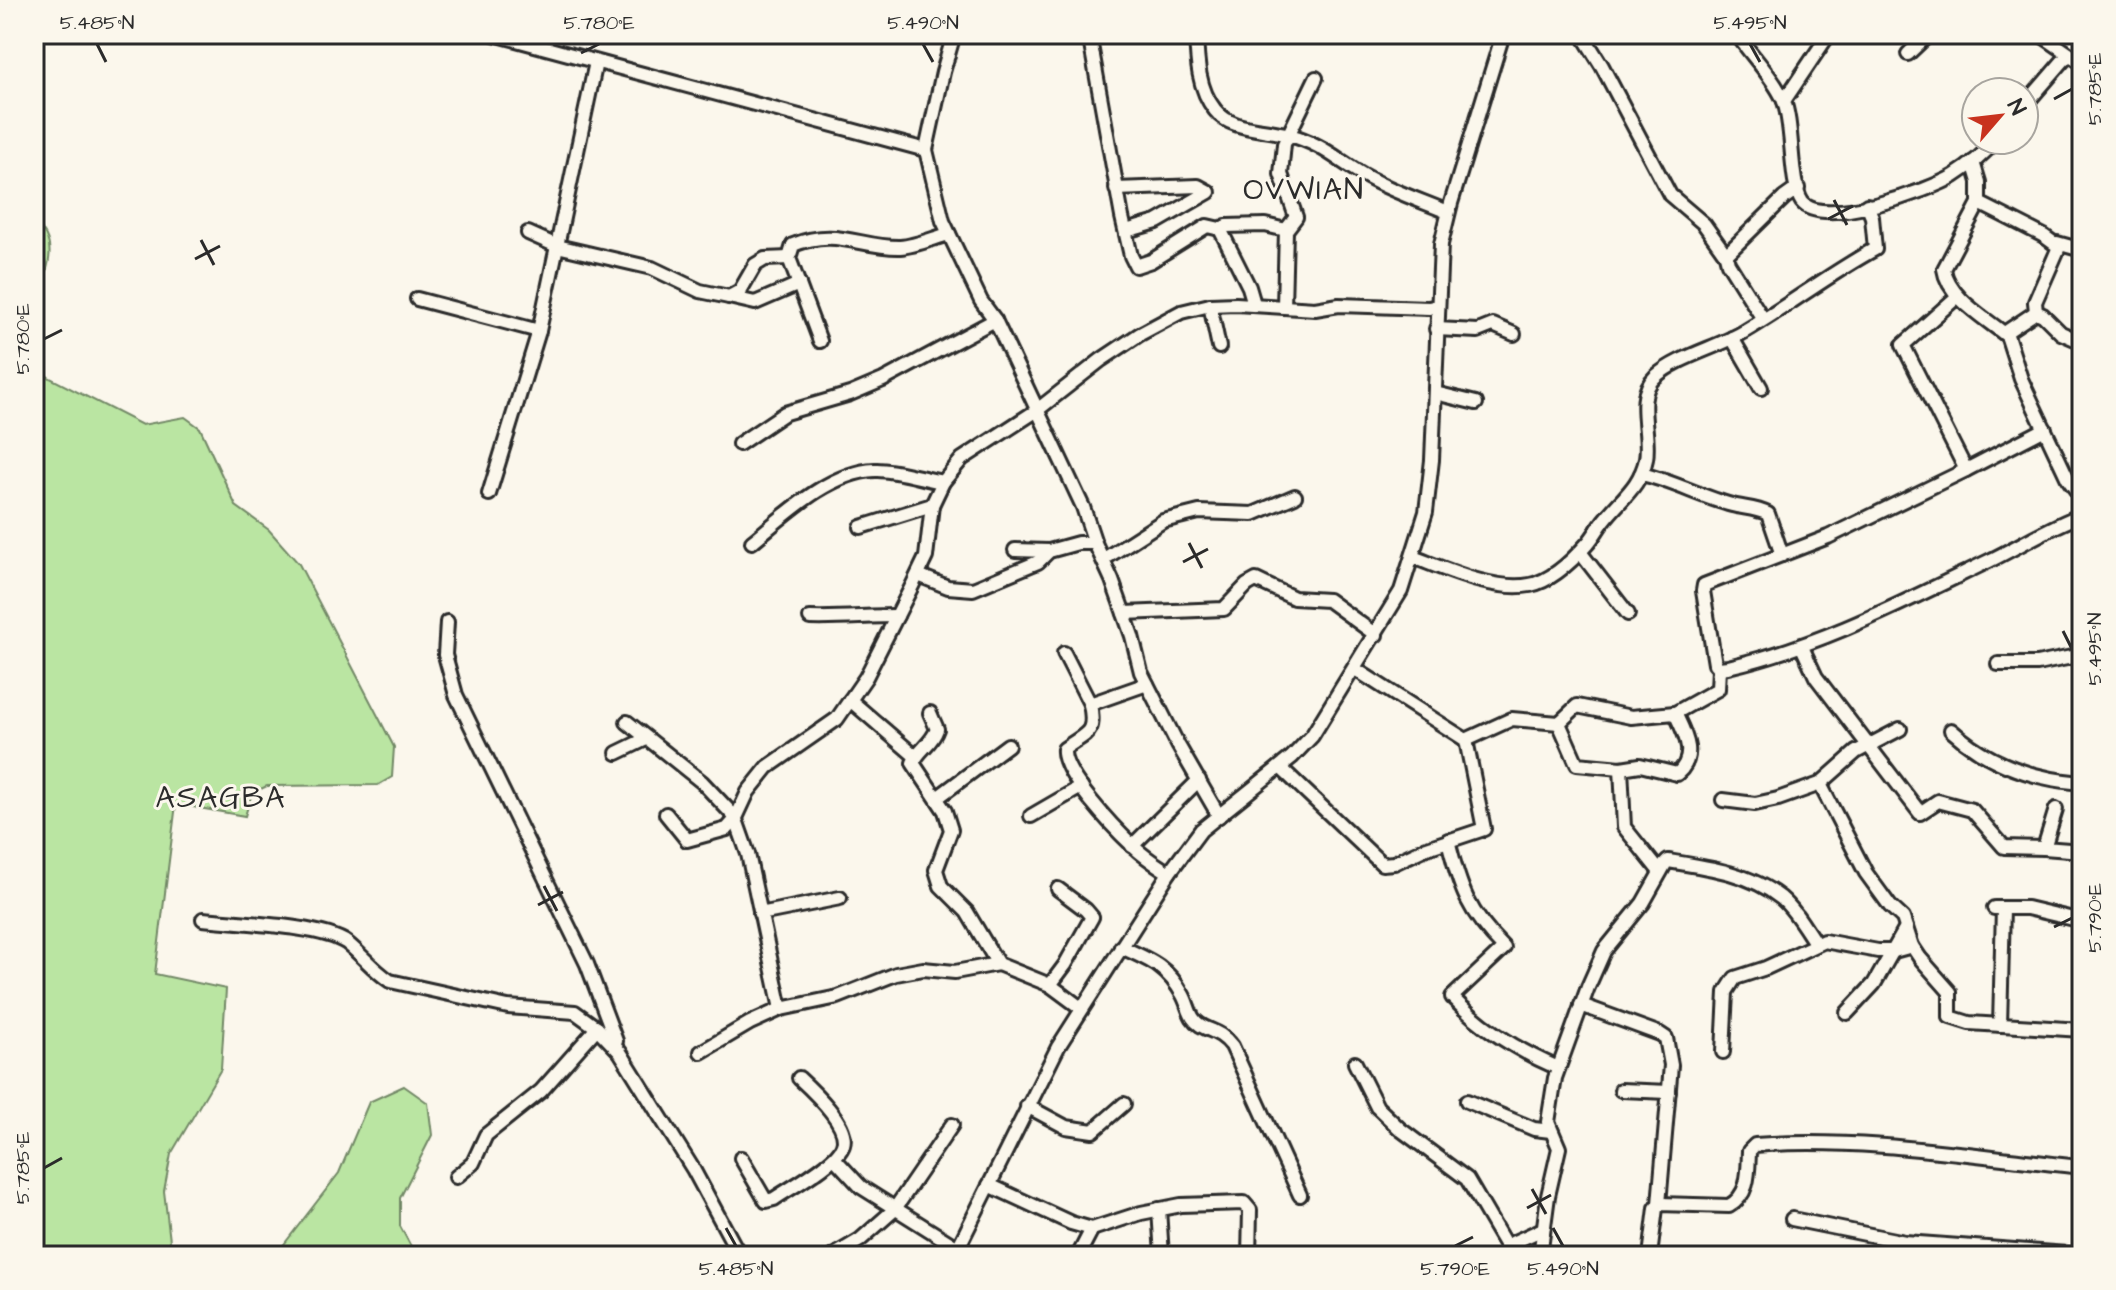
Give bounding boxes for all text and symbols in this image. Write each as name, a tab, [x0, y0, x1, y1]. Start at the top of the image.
text: 5.485°N	[60, 9, 134, 37]
text: 5.780°E	[563, 9, 635, 37]
text: 5.490°N	[887, 9, 959, 37]
text: 5.495°N	[1713, 9, 1787, 37]
text: 5.785°E	[2081, 53, 2109, 125]
north arrow	[1960, 76, 2040, 156]
text: N	[1999, 94, 2033, 121]
district label: OVWIAN	[1243, 169, 1365, 211]
text: 5.780°E	[9, 303, 37, 375]
text: 5.495°N	[2081, 612, 2109, 686]
district label: ASAGBA	[155, 777, 287, 819]
text: 5.790°E	[2081, 883, 2109, 953]
text: 5.785°E	[9, 1132, 37, 1204]
text: 5.485°N	[699, 1255, 773, 1283]
text: 5.790°E	[1420, 1255, 1490, 1283]
text: 5.490°N	[1527, 1255, 1599, 1283]

